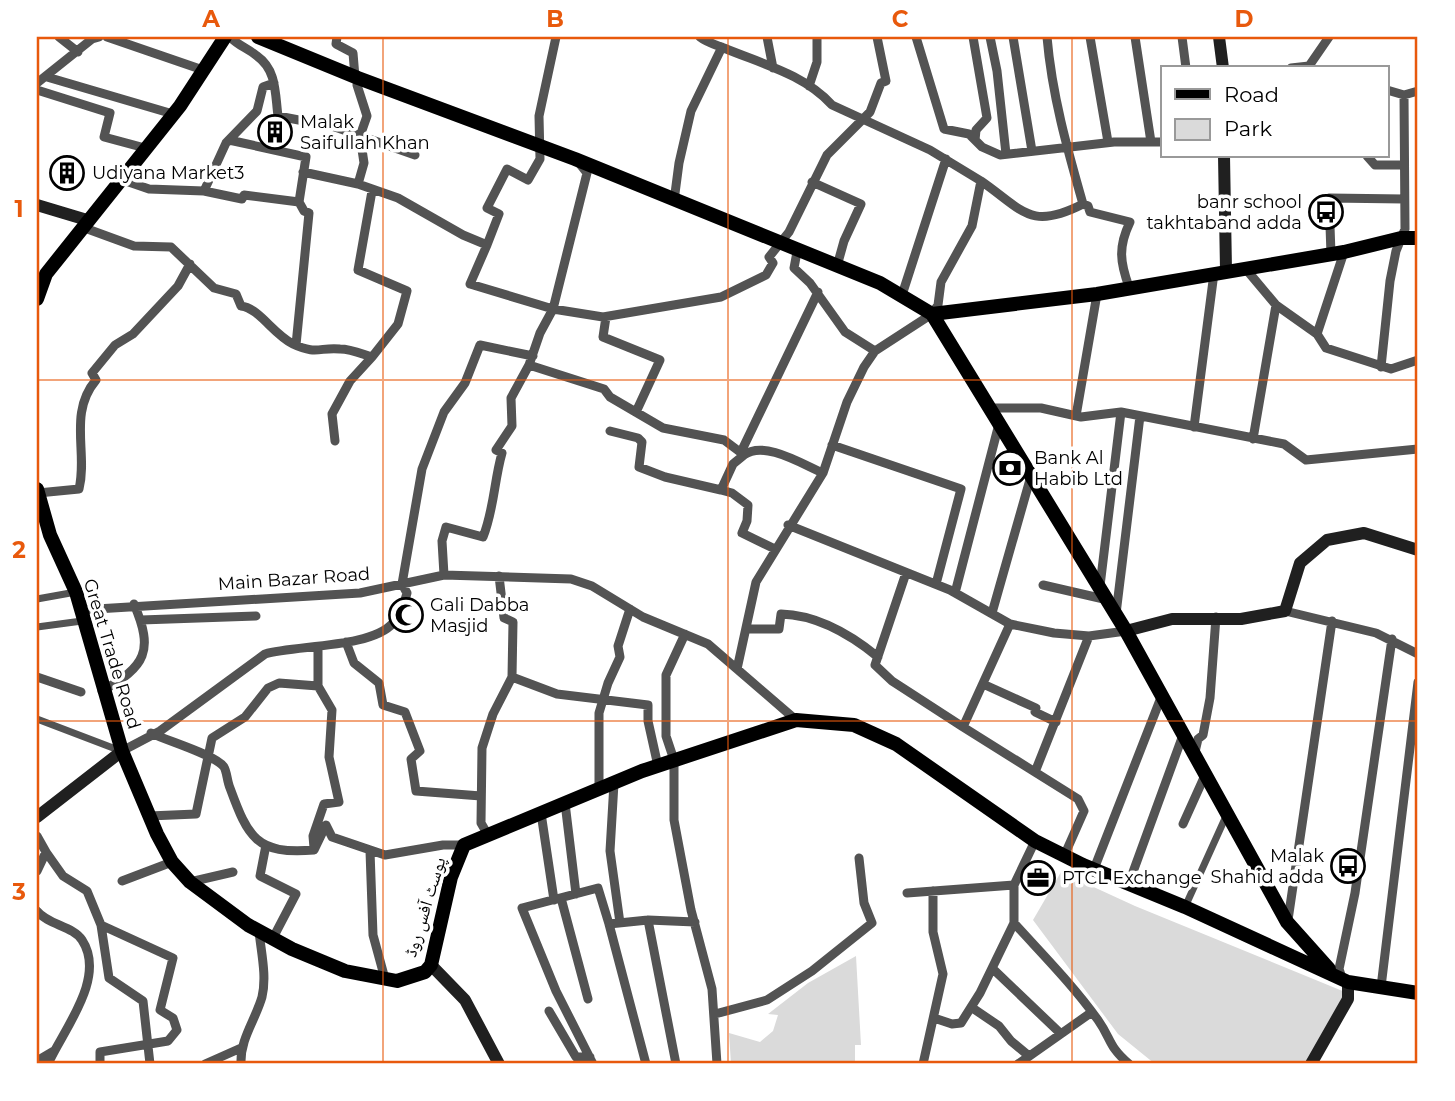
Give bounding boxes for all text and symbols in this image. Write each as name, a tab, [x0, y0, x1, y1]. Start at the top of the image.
text: A	[201, 5, 220, 33]
text: B	[546, 5, 564, 33]
text: C	[892, 5, 909, 33]
text: D	[1235, 5, 1254, 33]
legend	[1161, 66, 1388, 158]
text: Road	[1224, 82, 1279, 107]
place label: Malak Saifullah Khan	[300, 111, 430, 154]
building icon: Malak Saifullah Khan	[256, 113, 294, 151]
text: Park	[1224, 116, 1272, 141]
building icon: Udiyana Market3	[48, 154, 86, 192]
place label: Udiyana Market3	[92, 162, 244, 184]
place label: banr school takhtaband adda	[1146, 191, 1302, 234]
bus stop icon: banr school takhtaband adda	[1307, 193, 1345, 231]
text: 1	[14, 195, 24, 223]
place label: Bank Al Habib Ltd	[1034, 447, 1123, 490]
bank icon: Bank Al Habib Ltd	[991, 449, 1029, 487]
text: 2	[12, 536, 26, 564]
street label: Main Bazar Road	[217, 563, 371, 595]
street label: Great Trade Road	[79, 576, 145, 732]
place label: Gali Dabba Masjid	[430, 594, 529, 637]
mosque icon: Gali Dabba Masjid	[387, 596, 425, 634]
place label: Malak Shahid adda	[1211, 845, 1324, 888]
bus stop icon: Malak Shahid adda	[1329, 847, 1367, 885]
street label: پوسٹ آفس روڈ	[399, 854, 451, 960]
office icon: PTCL Exchange	[1019, 859, 1057, 897]
place label: PTCL Exchange	[1062, 867, 1202, 889]
text: 3	[11, 878, 26, 906]

